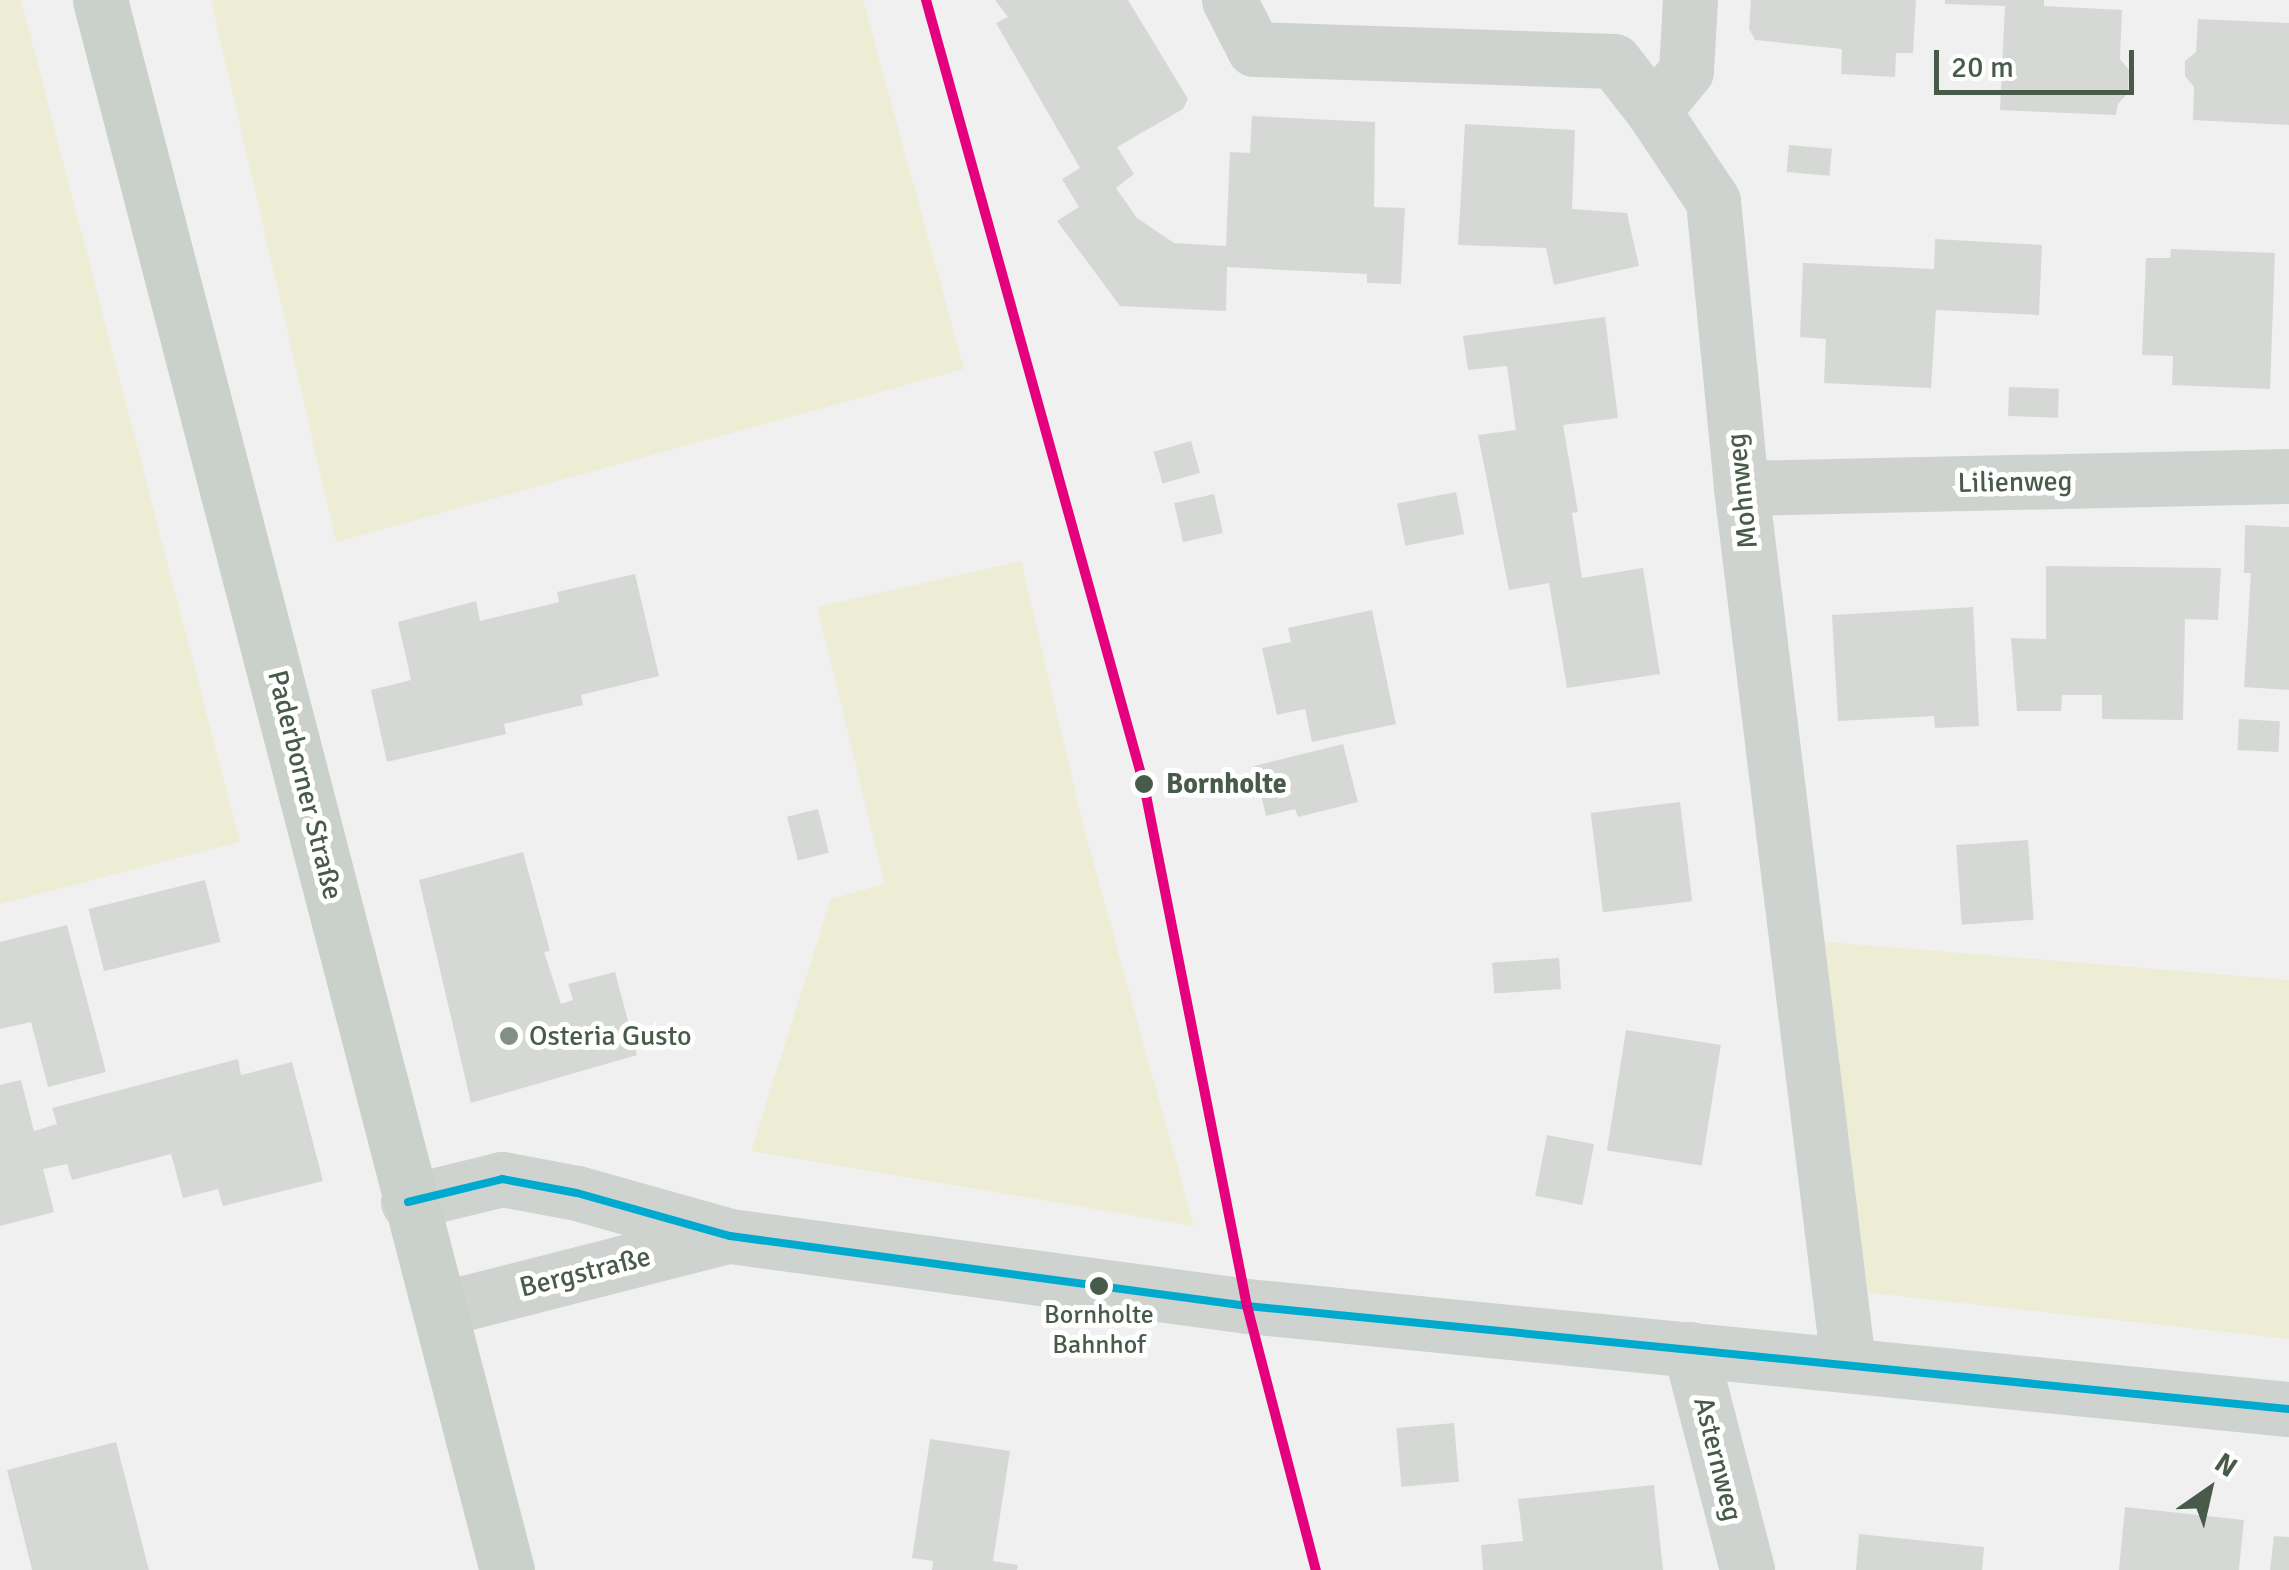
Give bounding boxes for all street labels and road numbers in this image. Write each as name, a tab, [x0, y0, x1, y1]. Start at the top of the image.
street label: Mohnweg	[1719, 432, 1765, 550]
street label: Lilienweg	[1957, 464, 2073, 500]
street label: Paderborner Straße	[260, 667, 350, 903]
street label: Bergstraße	[516, 1240, 654, 1304]
street label: Asternweg	[1686, 1393, 1750, 1525]

